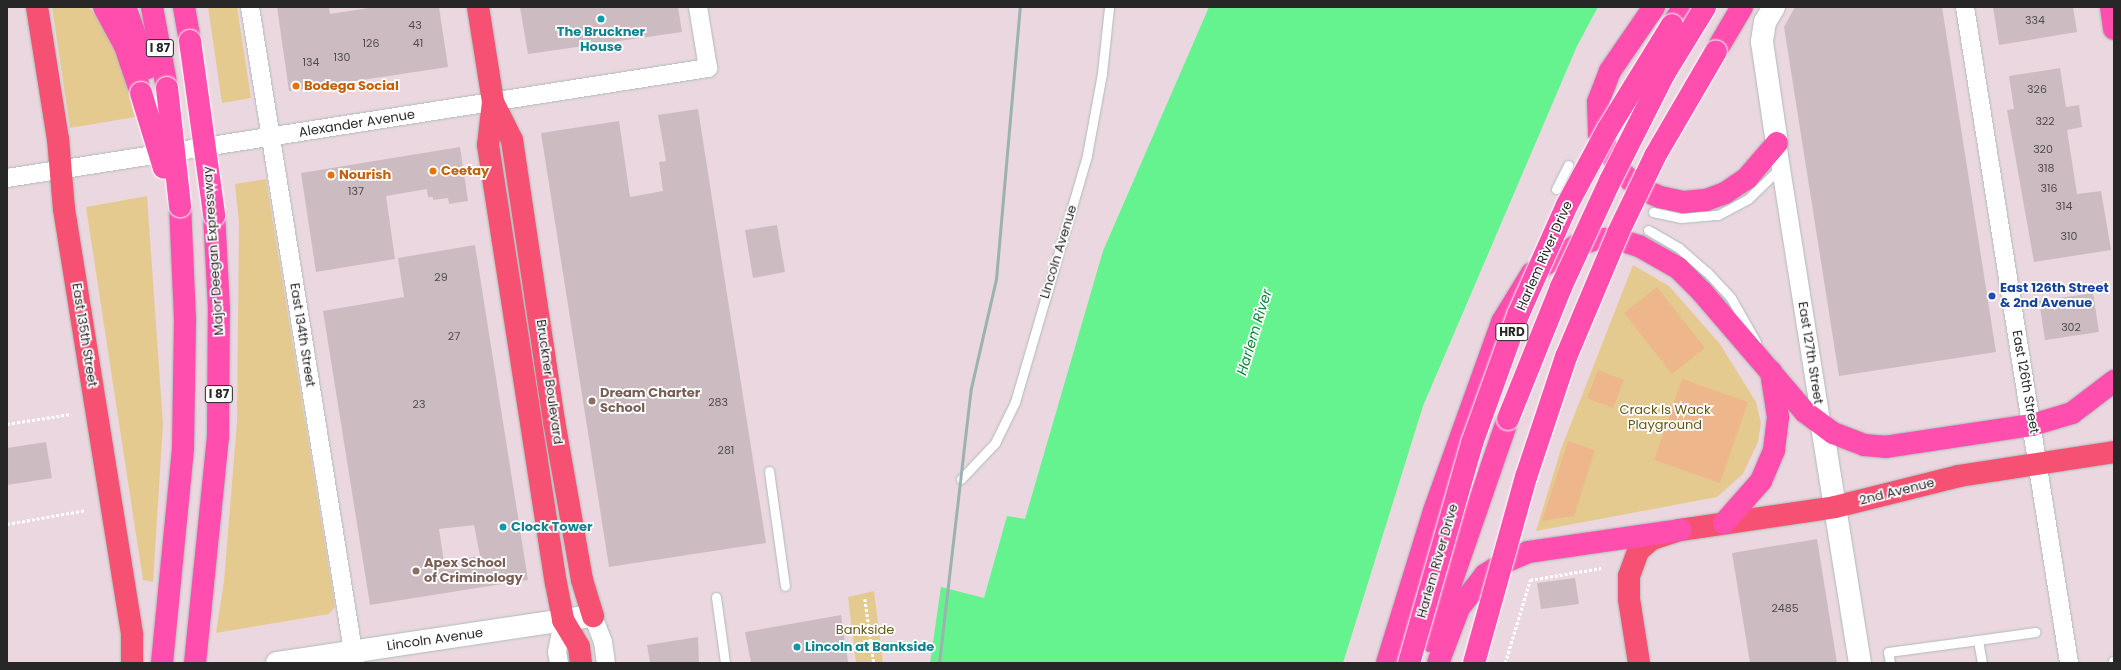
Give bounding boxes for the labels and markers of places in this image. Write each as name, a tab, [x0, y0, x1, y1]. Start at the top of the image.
marker: The Bruckner House	[596, 14, 606, 24]
place label: The Bruckner House	[557, 25, 645, 56]
place label: Bodega Social	[304, 78, 399, 94]
marker: Bodega Social	[291, 81, 301, 91]
place label: Ceetay	[441, 163, 489, 179]
marker: Ceetay	[428, 166, 438, 176]
place label: Nourish	[339, 167, 391, 183]
marker: Nourish	[326, 170, 336, 180]
place label: East 126th Street & 2nd Avenue	[2000, 281, 2109, 312]
marker: East 126th Street & 2nd Avenue	[1987, 291, 1997, 301]
place label: Dream Charter School	[600, 386, 700, 417]
marker: Dream Charter School	[587, 396, 597, 406]
place label: Clock Tower	[511, 519, 592, 535]
marker: Clock Tower	[498, 522, 508, 532]
place label: Apex School of Criminology	[424, 556, 523, 587]
marker: Apex School of Criminology	[411, 566, 421, 576]
place label: Lincoln at Bankside	[805, 639, 934, 655]
marker: Lincoln at Bankside	[792, 642, 802, 652]

